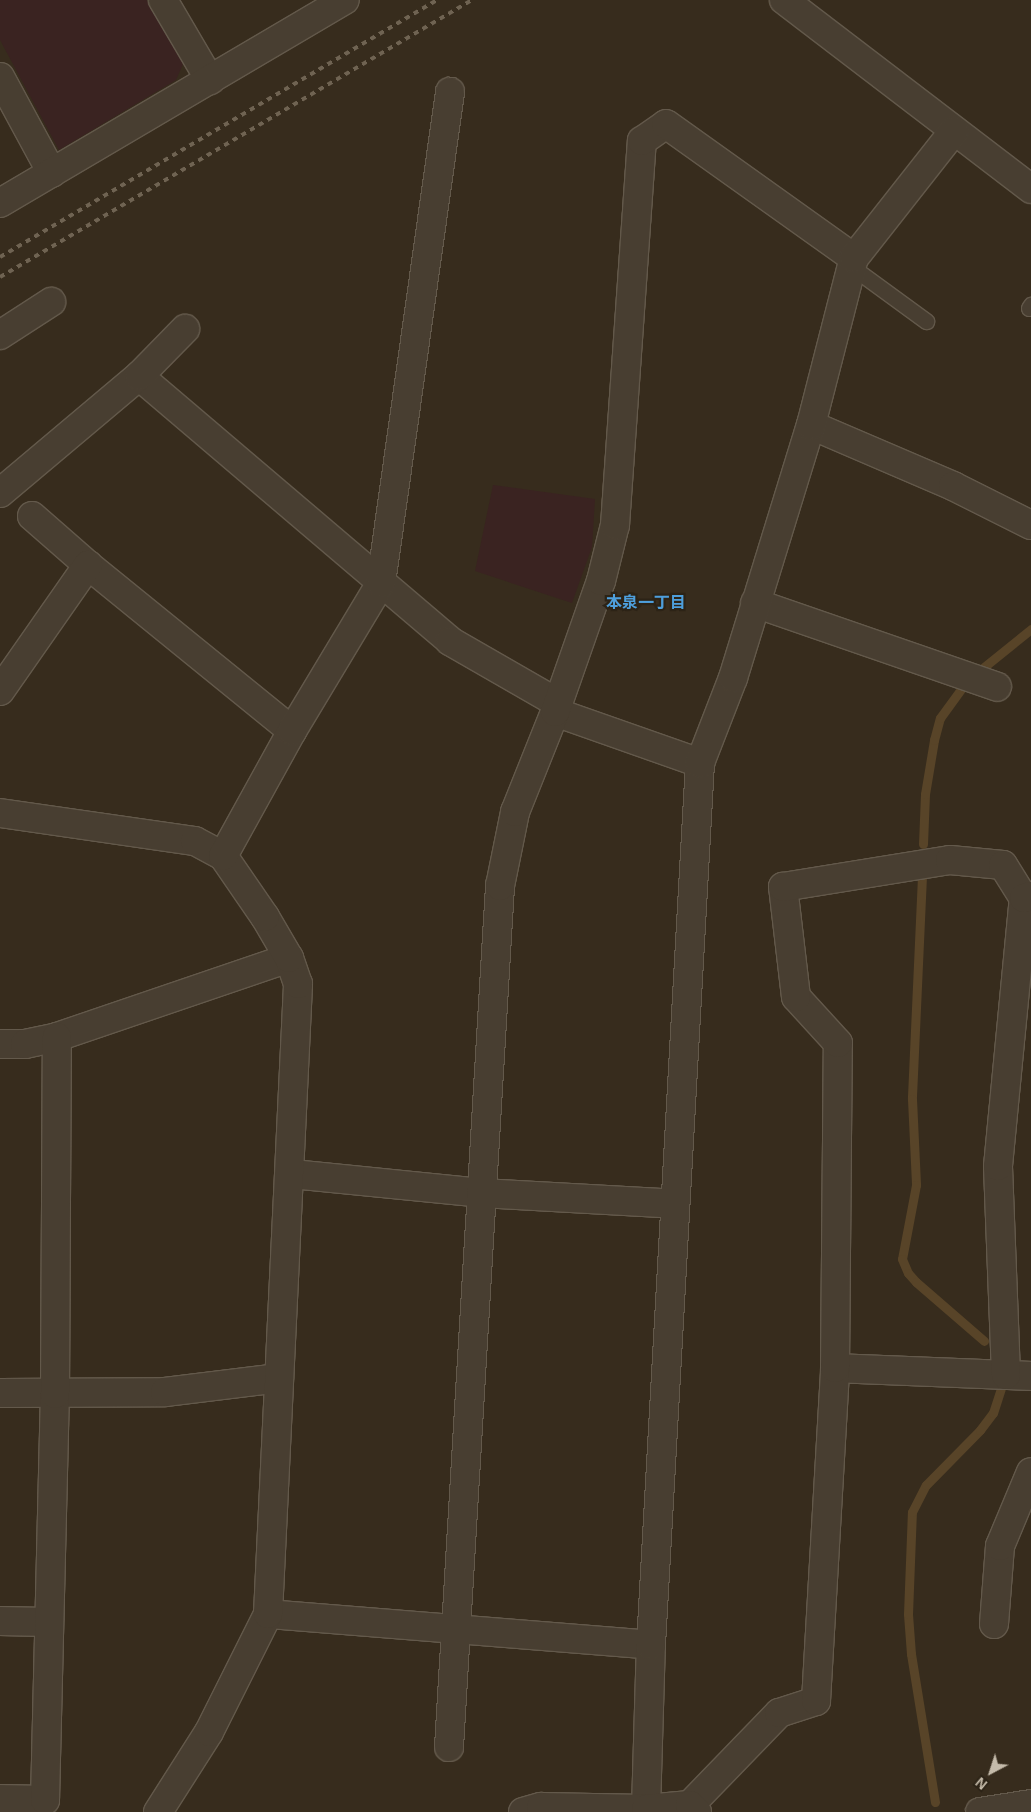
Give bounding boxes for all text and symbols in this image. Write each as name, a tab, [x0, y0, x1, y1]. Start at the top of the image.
district label: 本泉一丁目	[606, 593, 686, 613]
north arrow	[966, 1747, 1016, 1797]
text: N	[972, 1774, 990, 1793]

